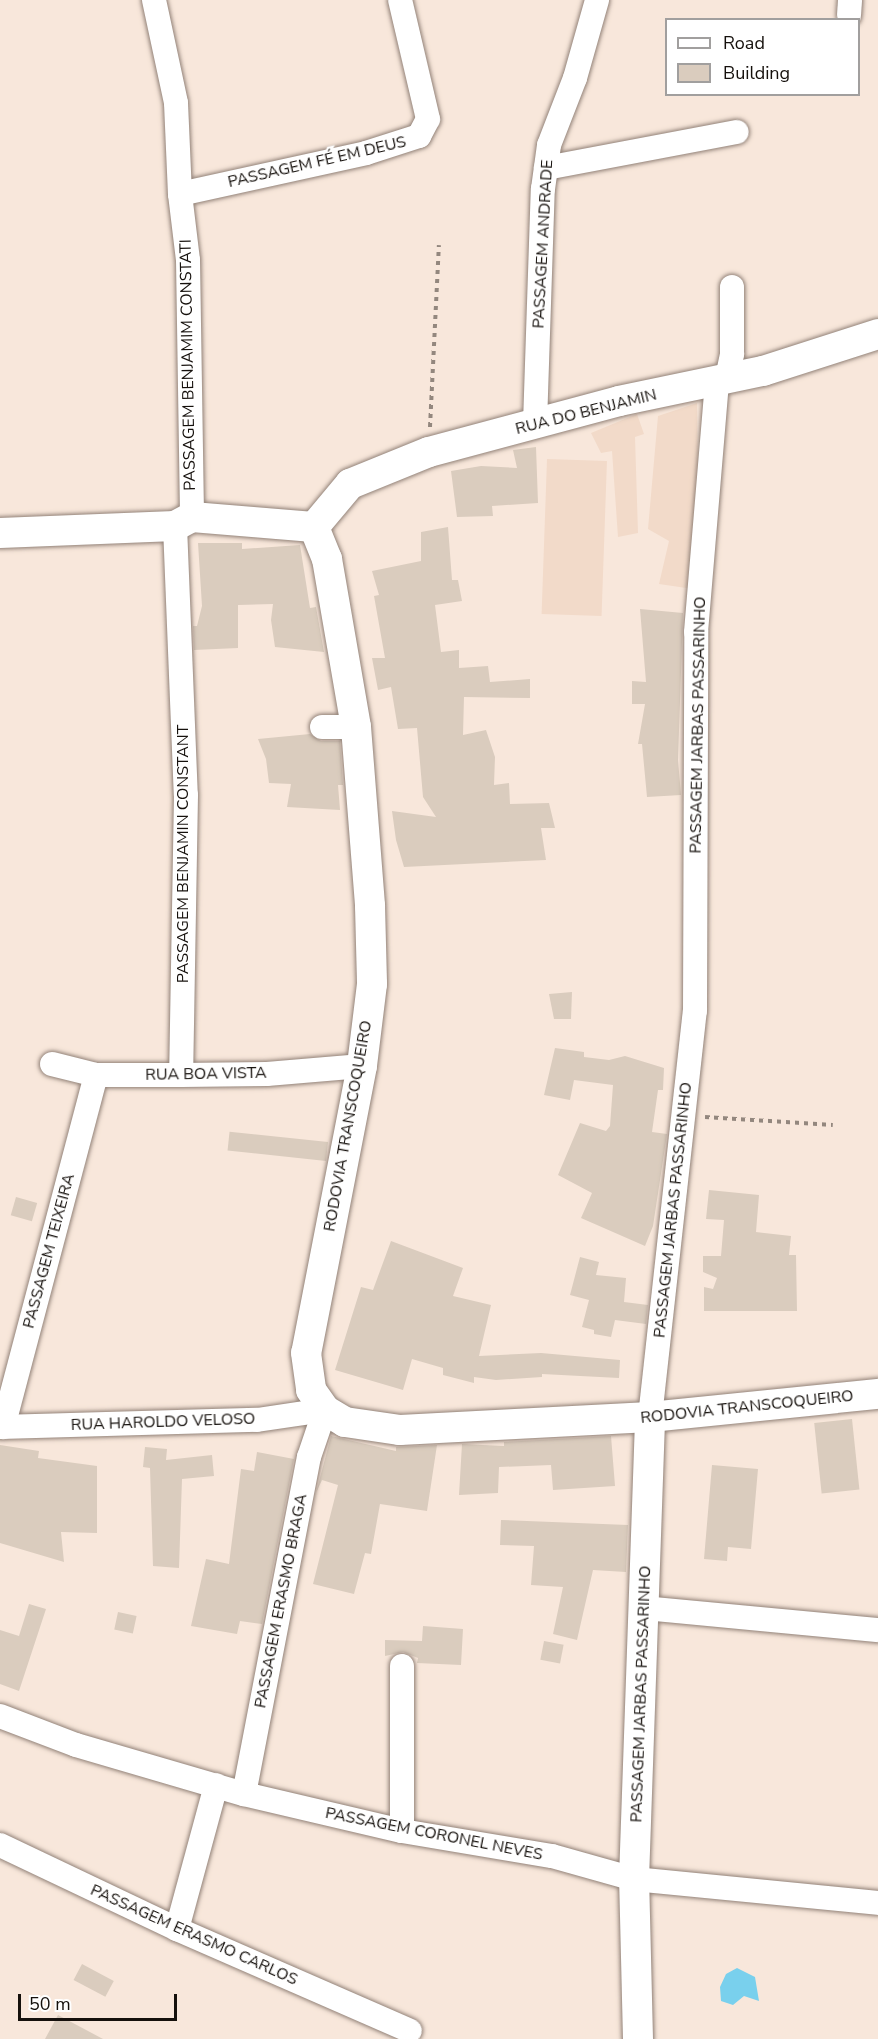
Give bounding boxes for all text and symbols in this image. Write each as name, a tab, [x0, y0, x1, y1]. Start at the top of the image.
legend	[665, 18, 860, 96]
text: Road	[723, 31, 765, 55]
text: Building	[723, 61, 790, 85]
street label: PASSAGEM FÉ EM DEUS	[226, 132, 408, 192]
street label: PASSAGEM ANDRADE	[529, 159, 557, 329]
street label: PASSAGEM BENJAMIM CONSTATI	[176, 239, 200, 491]
street label: RUA DO BENJAMIN	[513, 385, 659, 439]
street label: PASSAGEM JARBAS PASSARINHO	[686, 596, 710, 854]
street label: PASSAGEM BENJAMIN CONSTANT	[173, 725, 193, 983]
street label: RODOVIA TRANSCOQUEIRO	[320, 1019, 376, 1233]
street label: RUA BOA VISTA	[145, 1063, 267, 1085]
street label: PASSAGEM JARBAS PASSARINHO	[650, 1081, 696, 1339]
street label: PASSAGEM TEIXEIRA	[19, 1171, 79, 1331]
street label: RODOVIA TRANSCOQUEIRO	[640, 1386, 854, 1428]
street label: RUA HAROLDO VELOSO	[70, 1409, 256, 1435]
street label: PASSAGEM ERASMO BRAGA	[251, 1492, 311, 1710]
street label: PASSAGEM JARBAS PASSARINHO	[627, 1565, 655, 1823]
street label: PASSAGEM CORONEL NEVES	[324, 1803, 544, 1865]
street label: PASSAGEM ERASMO CARLOS	[87, 1881, 301, 1989]
scale bar	[21, 1982, 180, 2020]
text: 50 m	[29, 1992, 71, 2016]

